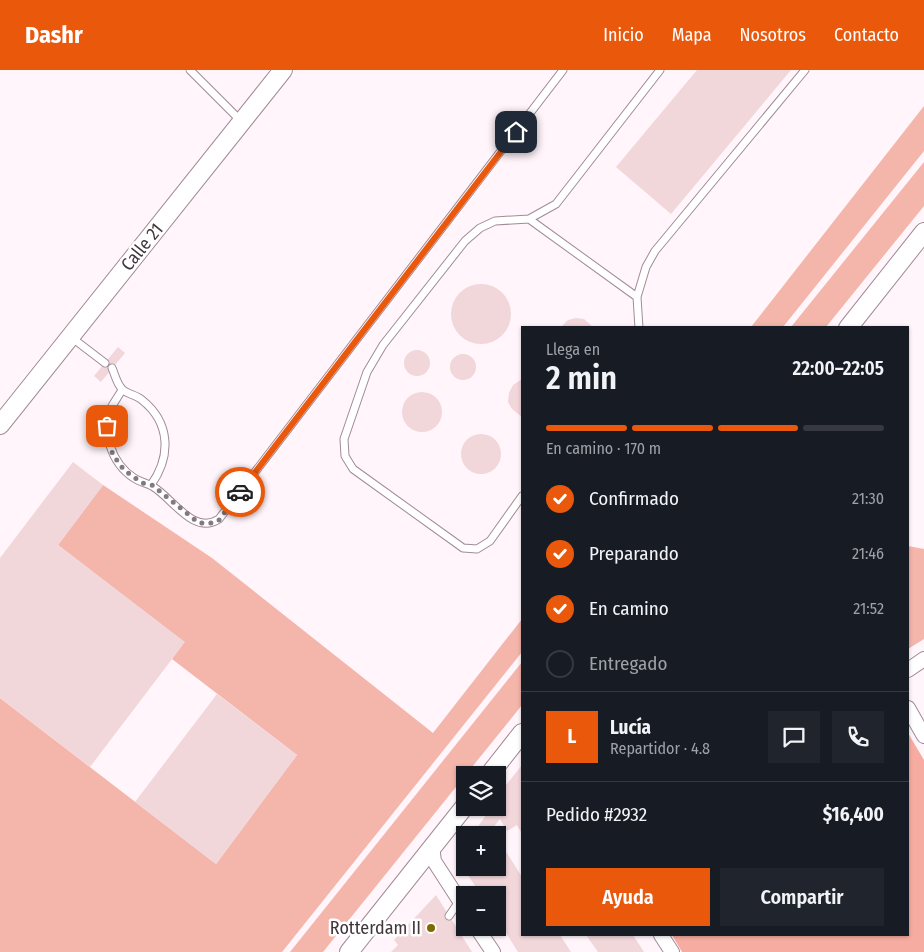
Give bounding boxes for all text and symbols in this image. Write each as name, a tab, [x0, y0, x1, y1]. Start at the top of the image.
text: Dashr	[25, 21, 83, 49]
text: Inicio	[603, 24, 644, 46]
text: Mapa	[672, 24, 712, 46]
text: Nosotros	[740, 24, 806, 46]
text: Contacto	[834, 24, 899, 46]
pin	[495, 111, 537, 153]
icon: home	[502, 118, 530, 146]
street label: Calle 21	[116, 219, 168, 275]
text: Llega en	[546, 340, 600, 359]
text: 22:00–22:05	[793, 357, 884, 380]
text: 2 min	[546, 359, 617, 397]
pin	[86, 405, 128, 447]
icon: bag	[93, 412, 121, 440]
text: En camino · 170 m	[546, 439, 661, 458]
courier	[215, 467, 265, 517]
icon: car	[226, 478, 254, 506]
icon: check	[546, 485, 574, 513]
text: Confirmado	[589, 487, 679, 510]
text: 21:30	[852, 489, 884, 508]
icon: check	[546, 540, 574, 568]
text: Preparando	[589, 542, 679, 565]
text: 21:46	[852, 544, 884, 563]
icon: check	[546, 595, 574, 623]
text: En camino	[589, 597, 669, 620]
text: 21:52	[853, 599, 884, 618]
text: Entregado	[589, 652, 668, 675]
button: chat	[768, 711, 820, 763]
button: phone	[832, 711, 884, 763]
text: Lucía	[610, 716, 651, 739]
text: L	[568, 725, 576, 748]
text: Repartidor · 4.8	[610, 739, 710, 758]
map controls	[456, 766, 506, 936]
button: layers	[456, 766, 506, 816]
text: Pedido #2932	[546, 803, 647, 826]
text: $16,400	[823, 803, 884, 826]
button: +	[456, 826, 506, 876]
button: Ayuda	[546, 868, 710, 926]
button: Compartir	[720, 868, 884, 926]
button: −	[456, 886, 506, 936]
place label: Rotterdam II	[330, 917, 421, 939]
marker: Rotterdam II	[425, 922, 437, 934]

